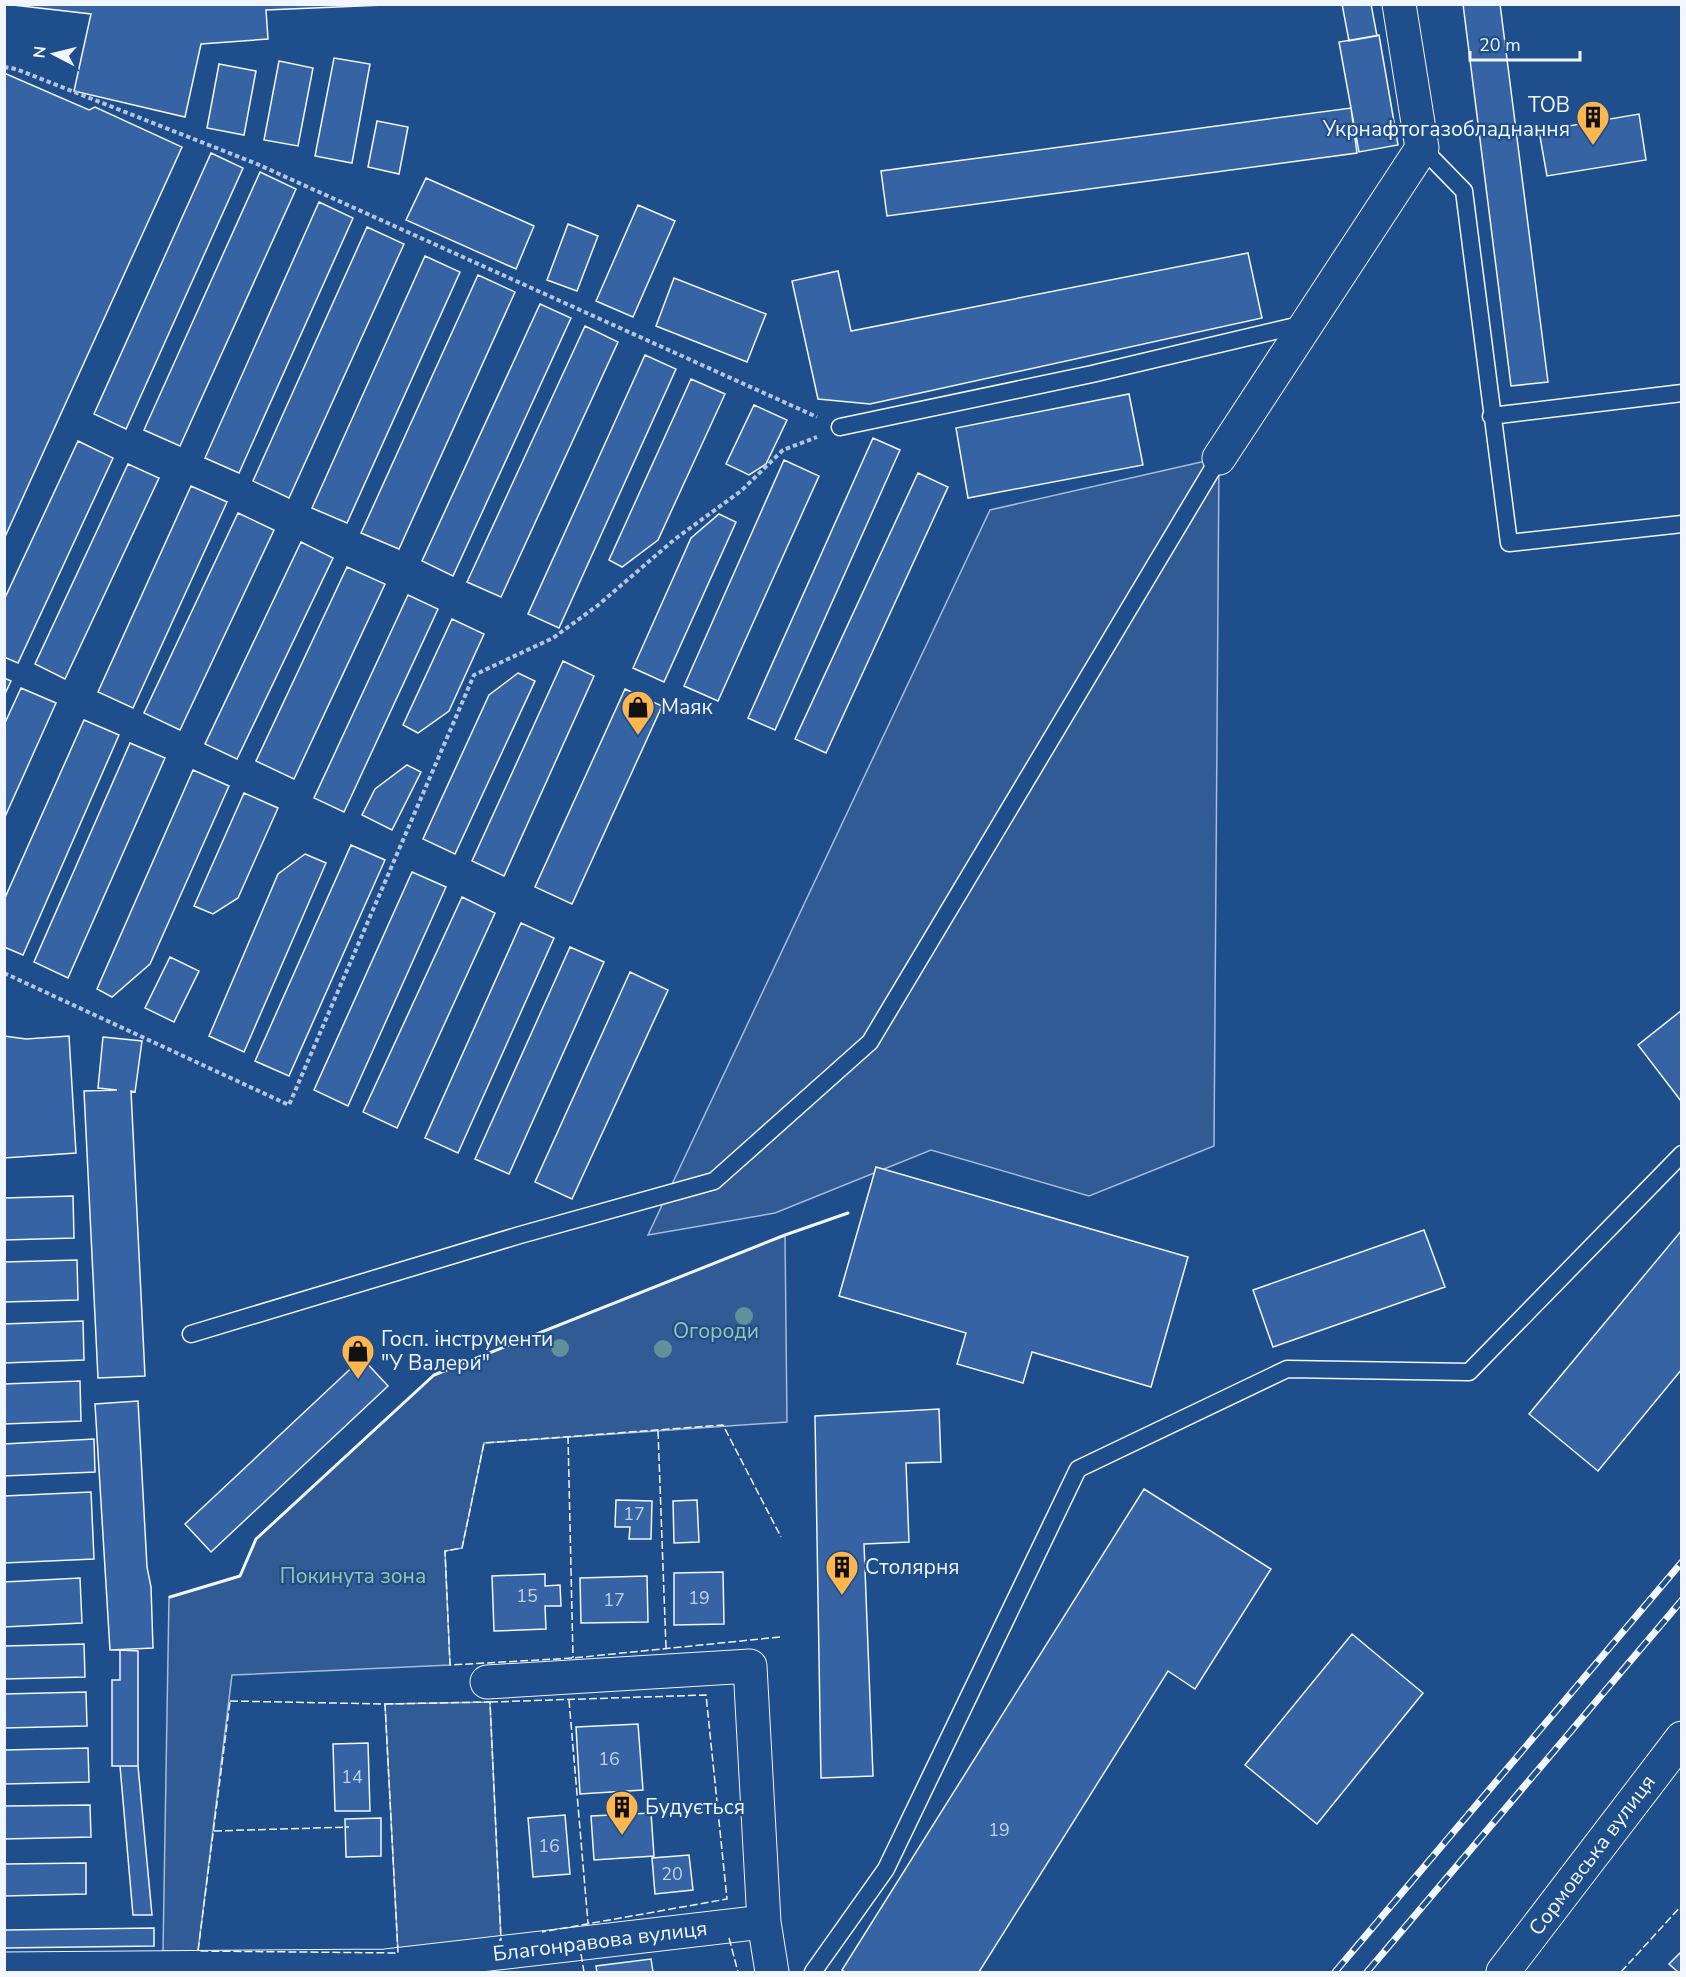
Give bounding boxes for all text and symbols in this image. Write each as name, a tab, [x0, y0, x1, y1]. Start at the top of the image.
north arrow	[24, 24, 84, 84]
scale bar	[1470, 24, 1580, 62]
text: 20 m	[1479, 33, 1521, 57]
text: N	[28, 45, 52, 60]
place label: ТОВ Укрнафтогазобладнання	[1322, 91, 1570, 143]
building icon: ТОВ Укрнафтогазобладнання	[1575, 99, 1611, 146]
shop icon: Маяк	[620, 689, 656, 736]
place label: Маяк	[661, 693, 714, 721]
park label: Огороди	[673, 1317, 759, 1345]
place label: Госп. інструменти "У Валери"	[381, 1325, 553, 1377]
shop icon: Госп. інструменти "У Валери"	[340, 1333, 376, 1380]
house number: 17	[623, 1502, 645, 1526]
building icon: Столярня	[824, 1549, 860, 1596]
place label: Столярня	[865, 1553, 960, 1581]
park label: Покинута зона	[280, 1562, 426, 1590]
house number: 15	[516, 1584, 538, 1608]
house number: 19	[688, 1586, 710, 1610]
house number: 17	[603, 1588, 625, 1612]
house number: 16	[598, 1747, 620, 1771]
house number: 14	[341, 1765, 363, 1789]
street label: Сормовська вулиця	[1522, 1769, 1662, 1941]
building icon: Будується	[604, 1789, 640, 1836]
place label: Будується	[645, 1793, 745, 1821]
house number: 19	[988, 1818, 1010, 1842]
house number: 16	[538, 1834, 560, 1858]
house number: 20	[661, 1862, 683, 1886]
street label: Благонравова вулиця	[491, 1914, 709, 1968]

